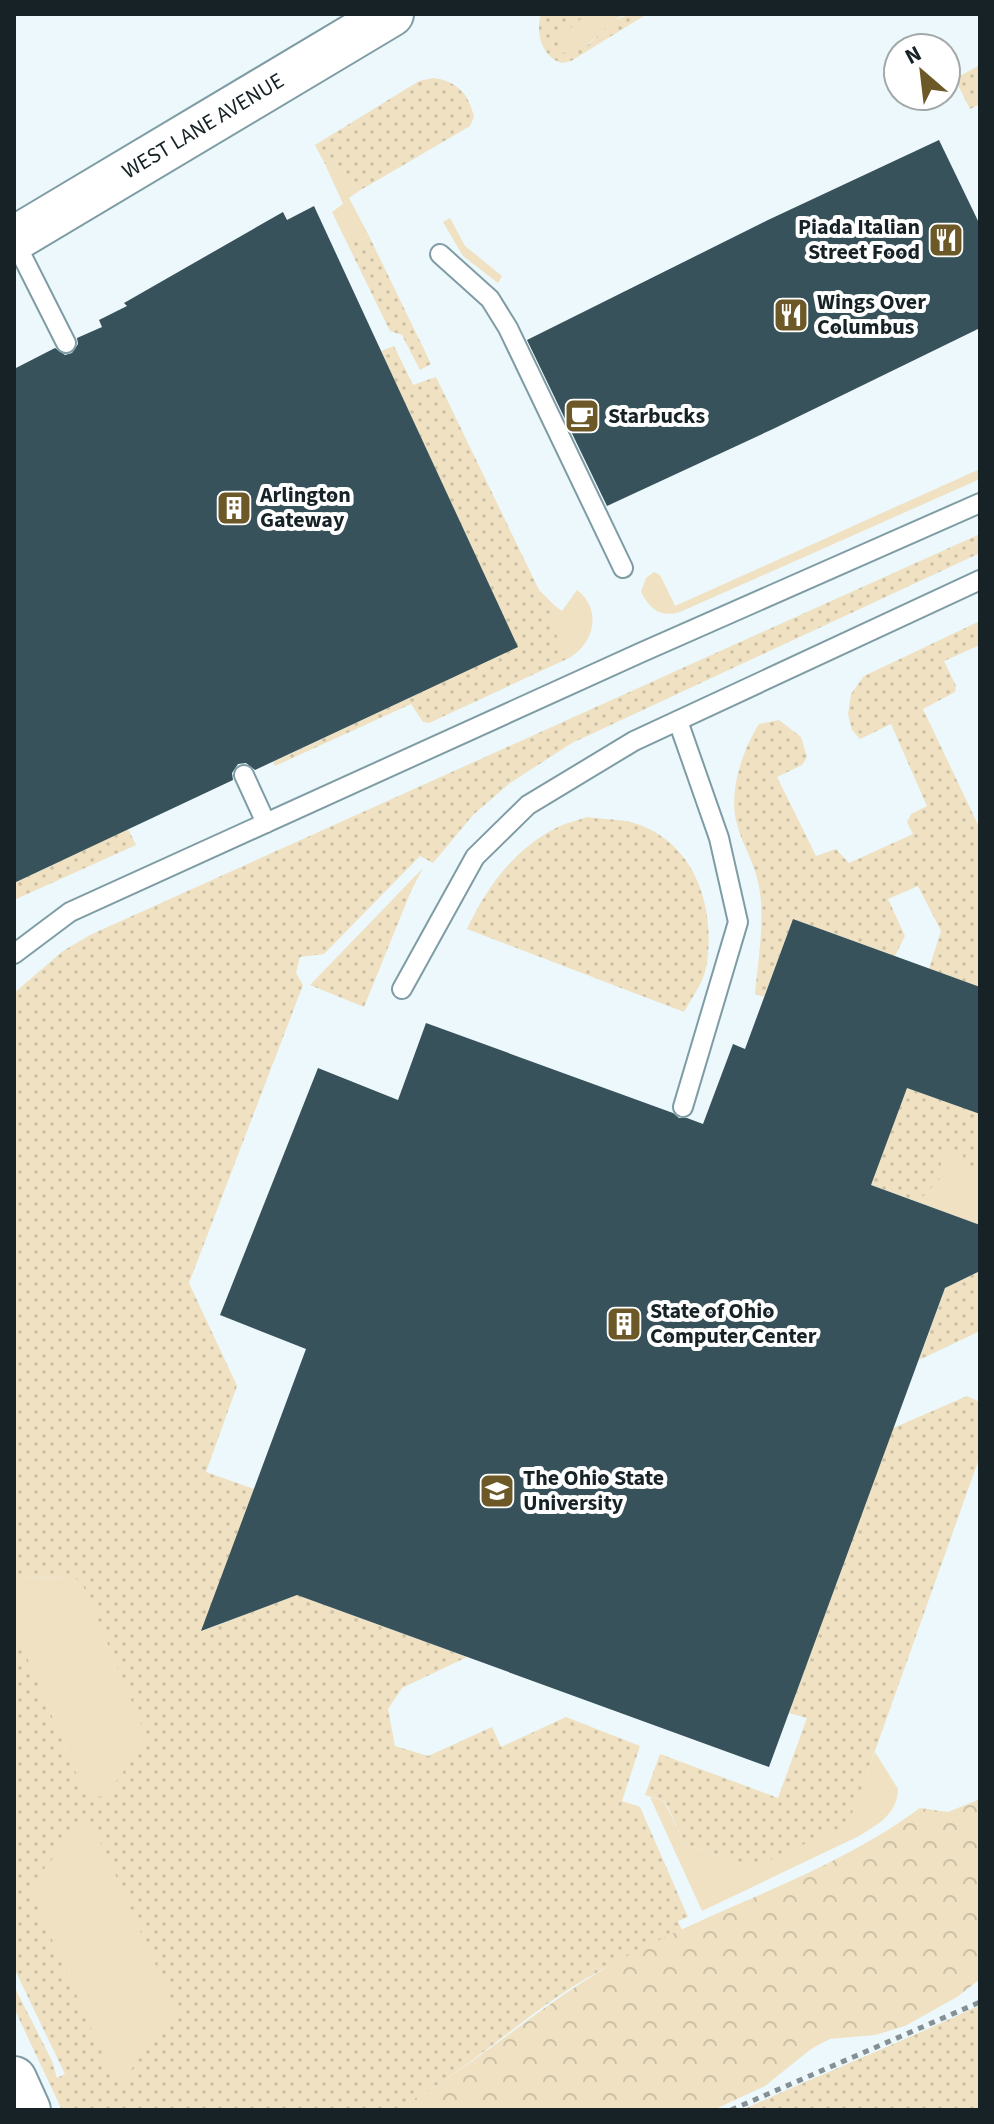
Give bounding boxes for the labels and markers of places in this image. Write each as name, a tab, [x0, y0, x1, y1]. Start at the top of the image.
place label: Piada Italian Street Food	[798, 211, 920, 268]
restaurant icon: Piada Italian Street Food	[927, 221, 965, 259]
place label: Wings Over Columbus	[817, 286, 926, 343]
restaurant icon: Wings Over Columbus	[772, 296, 810, 334]
cafe icon: Starbucks	[563, 397, 601, 435]
place label: Starbucks	[608, 400, 705, 432]
place label: Arlington Gateway	[259, 479, 351, 536]
building icon: Arlington Gateway	[215, 489, 253, 527]
place label: State of Ohio Computer Center	[650, 1295, 817, 1352]
building icon: State of Ohio Computer Center	[605, 1305, 643, 1343]
place label: The Ohio State University	[523, 1462, 664, 1519]
school or university icon: The Ohio State University	[478, 1472, 516, 1510]

